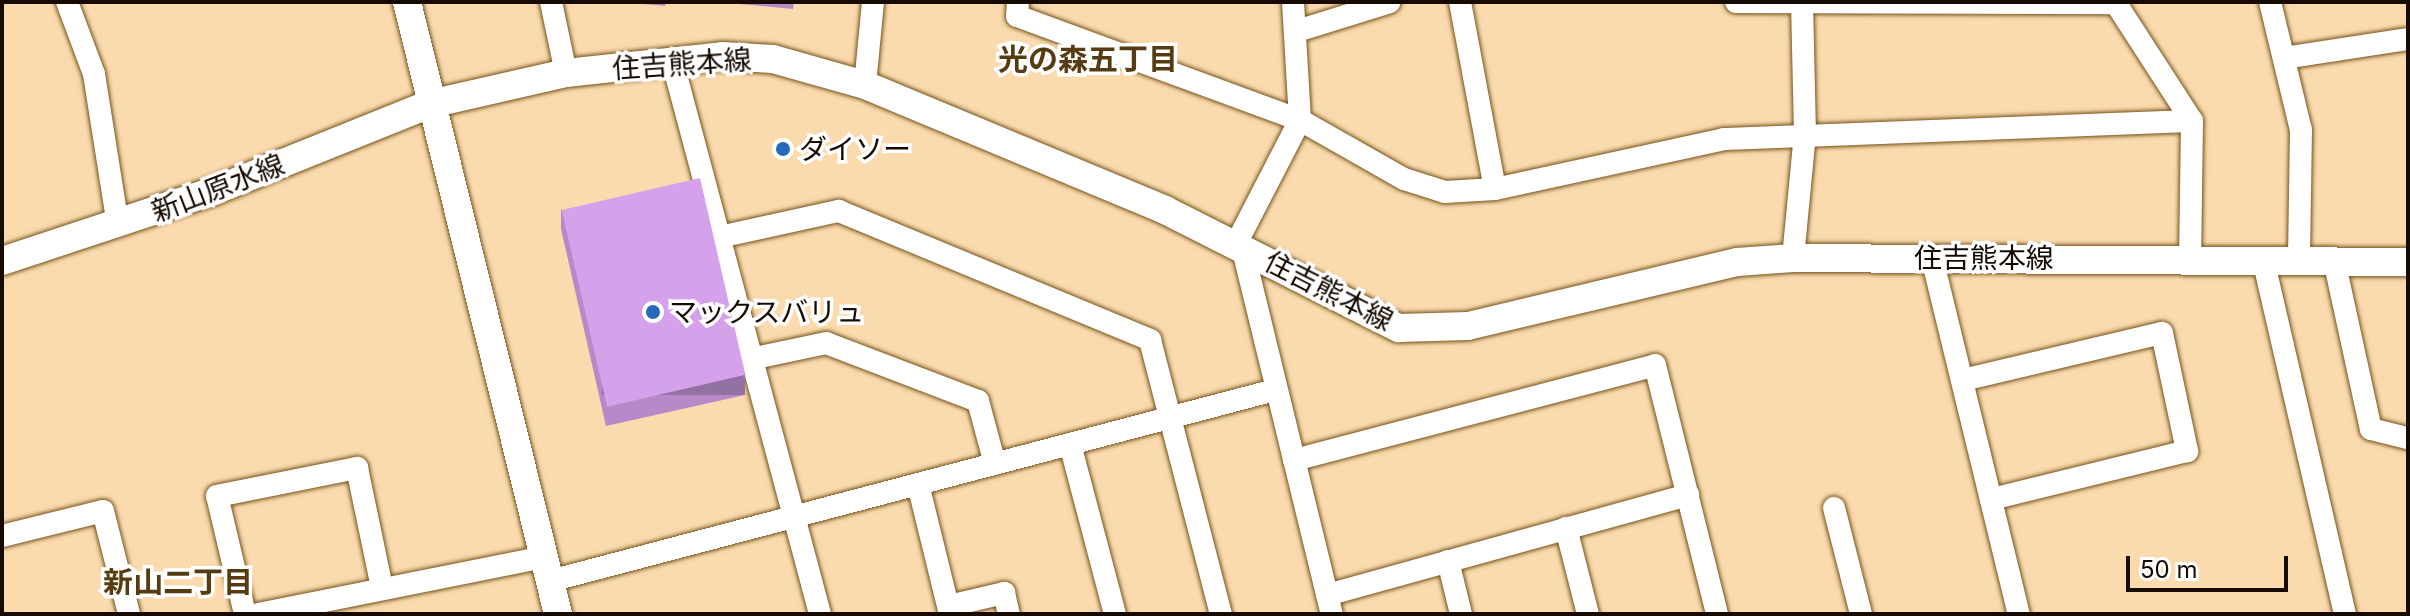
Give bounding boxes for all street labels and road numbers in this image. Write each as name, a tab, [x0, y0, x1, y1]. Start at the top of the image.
street label: 住吉熊本線	[611, 42, 753, 86]
street label: 新山原水線	[147, 147, 289, 229]
street label: 住吉熊本線	[1914, 241, 2054, 275]
street label: 住吉熊本線	[1259, 244, 1399, 338]

